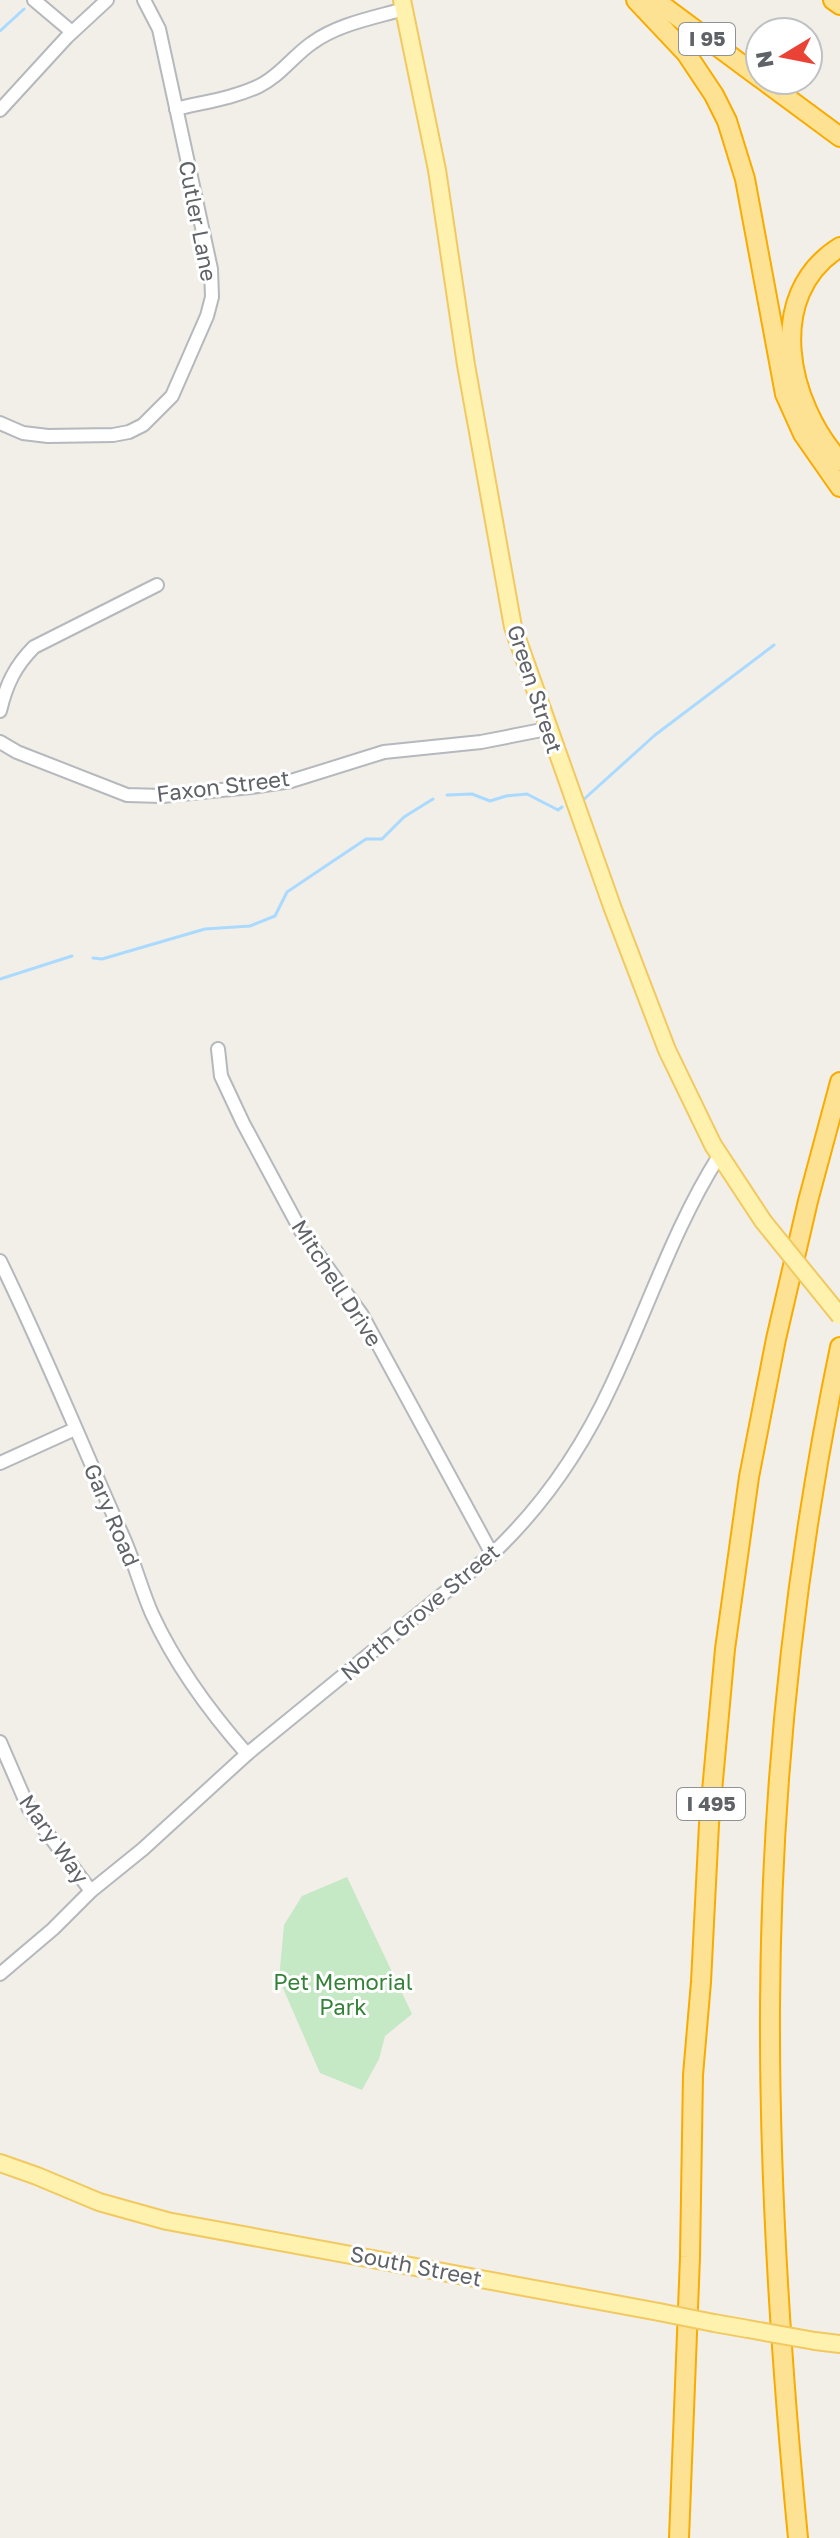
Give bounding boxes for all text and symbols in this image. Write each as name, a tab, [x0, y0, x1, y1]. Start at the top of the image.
north arrow	[744, 16, 824, 96]
road number: I 95	[679, 23, 735, 55]
text: N	[749, 49, 779, 70]
street label: Cutler Lane	[174, 158, 223, 283]
street label: Green Street	[502, 621, 569, 757]
street label: Faxon Street	[155, 764, 291, 807]
street label: Mitchell Drive	[286, 1214, 389, 1351]
street label: Gary Road	[79, 1459, 146, 1570]
street label: North Grove Street	[335, 1537, 504, 1686]
road number: I 495	[677, 1788, 745, 1820]
street label: Mary Way	[14, 1789, 95, 1889]
park label: Pet Memorial Park	[273, 1968, 413, 2020]
street label: South Street	[348, 2240, 484, 2292]

